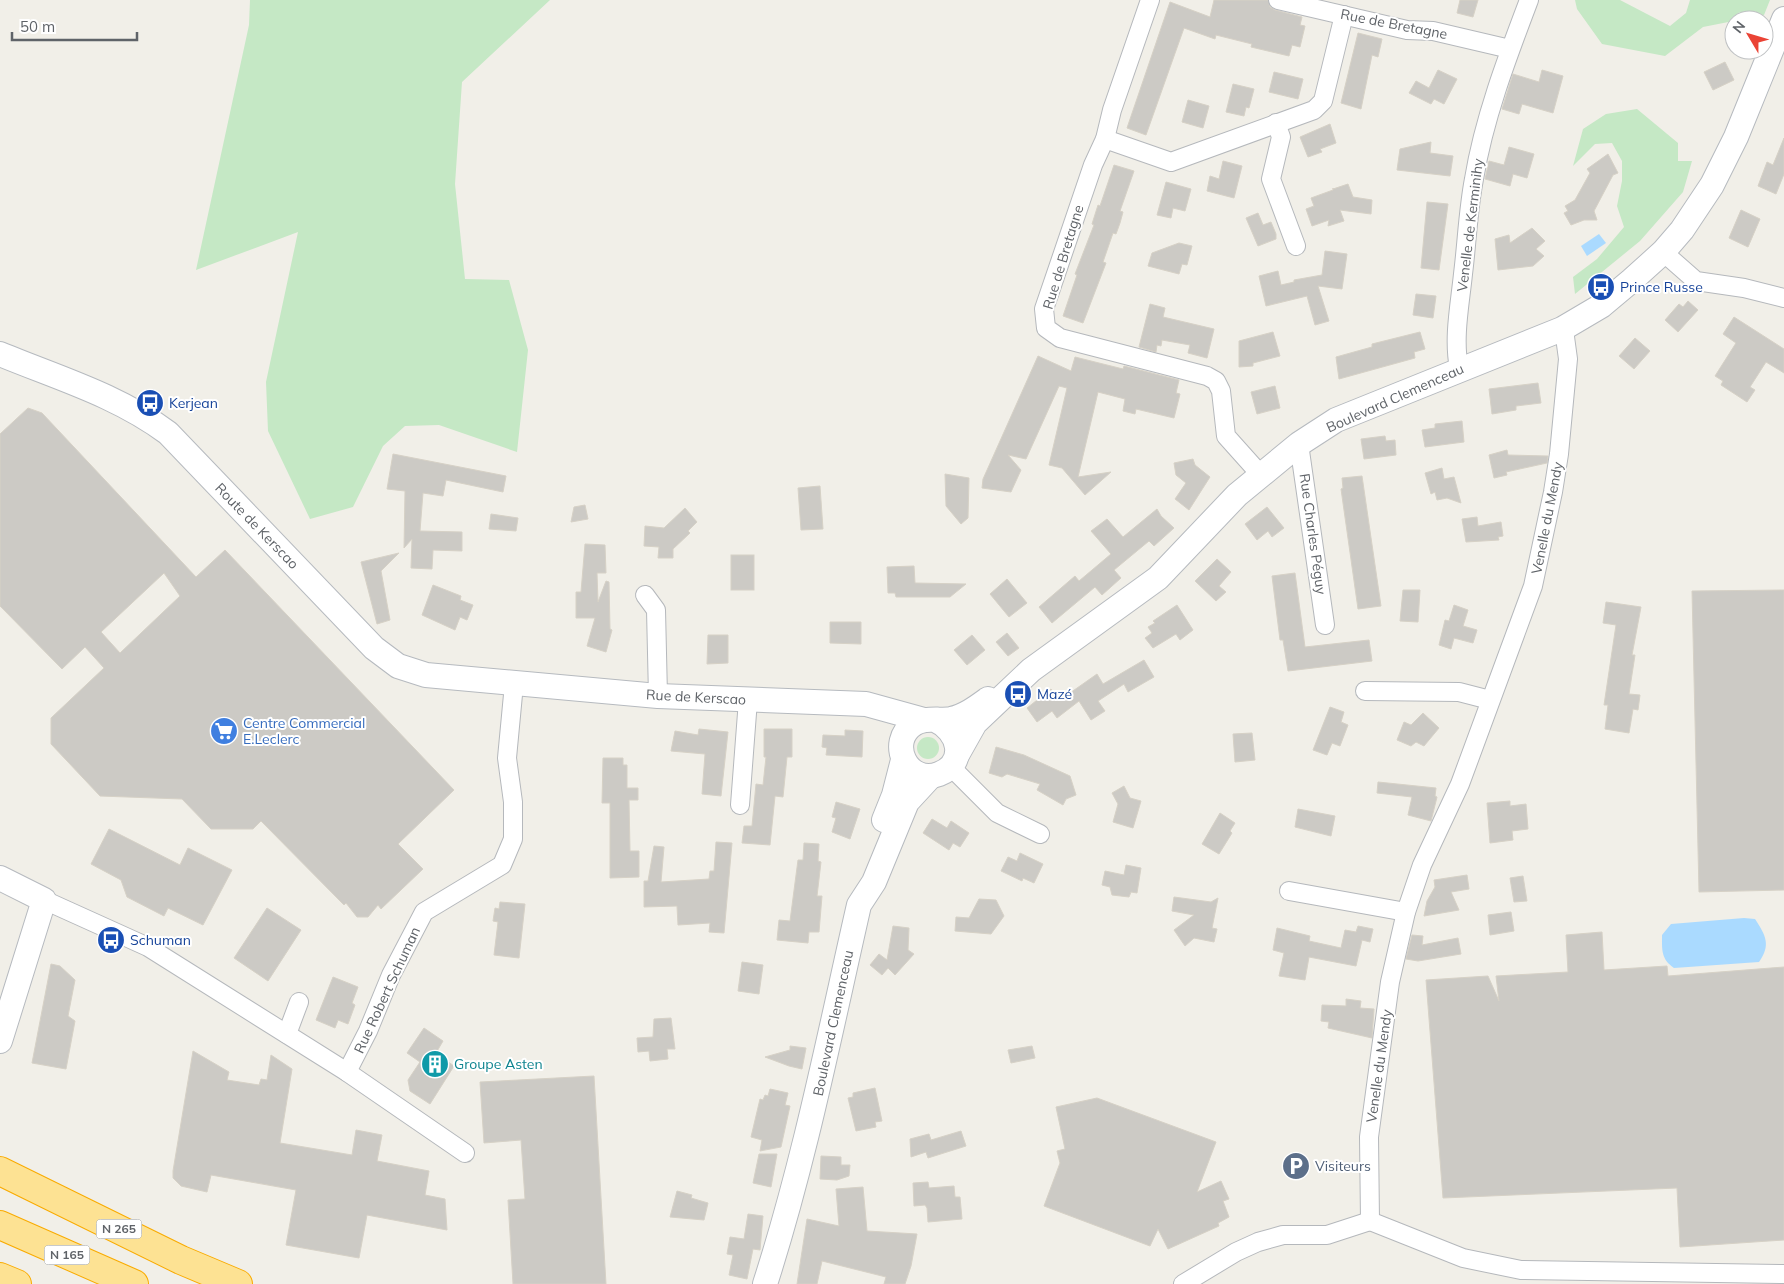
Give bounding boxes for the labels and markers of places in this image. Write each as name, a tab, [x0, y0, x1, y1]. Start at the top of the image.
bus stop icon: Prince Russe	[1586, 272, 1616, 302]
place label: Prince Russe	[1620, 278, 1703, 296]
bus stop icon: Kerjean	[135, 388, 165, 418]
place label: Kerjean	[169, 394, 218, 412]
bus stop icon: Mazé	[1003, 679, 1033, 709]
place label: Mazé	[1037, 685, 1072, 703]
place label: Centre Commercial E.Leclerc	[243, 714, 365, 748]
supermarket icon: Centre Commercial E.Leclerc	[209, 716, 239, 746]
bus stop icon: Schuman	[96, 925, 126, 955]
place label: Schuman	[130, 931, 191, 949]
building icon: Groupe Asten	[420, 1049, 450, 1079]
place label: Groupe Asten	[454, 1055, 543, 1073]
parking icon: Visiteurs	[1281, 1151, 1311, 1181]
place label: Visiteurs	[1315, 1157, 1371, 1175]

